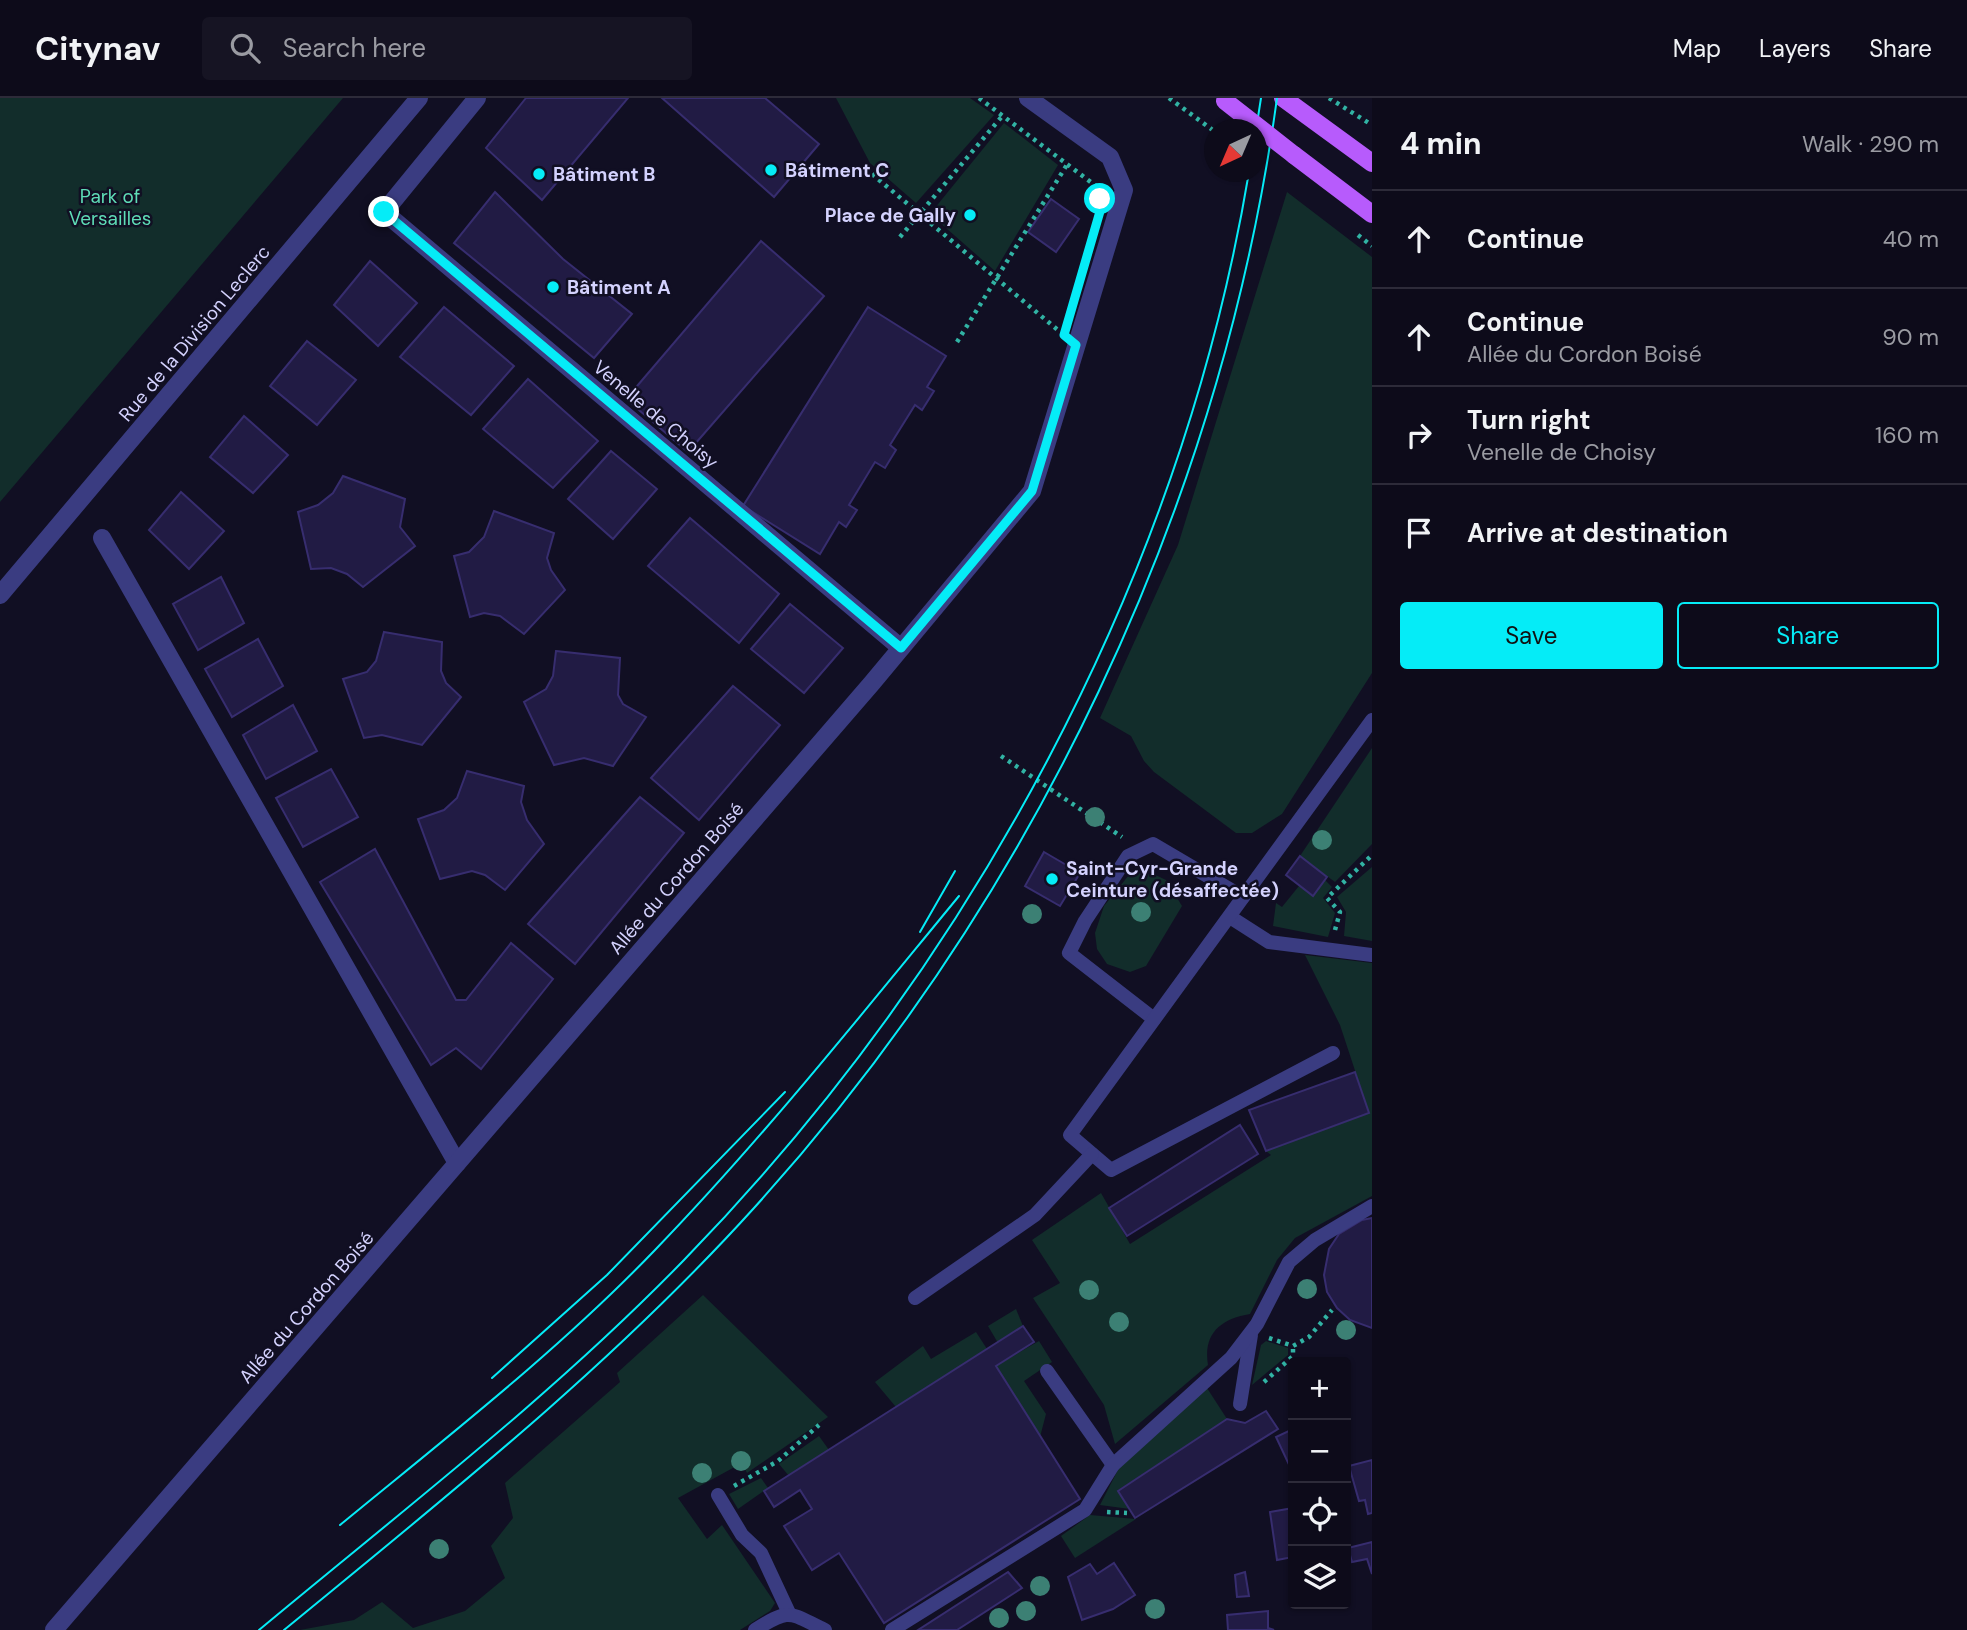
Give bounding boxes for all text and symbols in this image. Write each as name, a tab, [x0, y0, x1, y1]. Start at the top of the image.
search box	[202, 17, 692, 80]
text: Citynav	[35, 27, 160, 70]
icon: search	[226, 29, 264, 67]
text: Search here	[282, 31, 426, 65]
text: Map	[1673, 33, 1721, 64]
text: Layers	[1759, 33, 1831, 64]
text: Share	[1869, 33, 1932, 64]
north arrow	[1204, 119, 1267, 182]
text: 4 min	[1400, 124, 1482, 163]
text: Walk · 290 m	[1802, 129, 1939, 159]
place label: Bâtiment C	[785, 158, 889, 183]
place label: Bâtiment B	[553, 162, 655, 187]
marker: Bâtiment C	[763, 162, 779, 178]
marker: Bâtiment B	[531, 166, 547, 182]
route start	[1084, 183, 1115, 214]
park label: Park of Versailles	[69, 184, 151, 231]
route end	[368, 196, 399, 227]
place label: Place de Gally	[825, 203, 957, 228]
marker: Place de Gally	[962, 207, 978, 223]
icon: ahead	[1400, 220, 1438, 258]
text: Continue	[1467, 222, 1584, 256]
text: 40 m	[1883, 224, 1939, 254]
street label: Rue de la Division Leclerc	[113, 240, 276, 427]
place label: Bâtiment A	[567, 275, 671, 300]
marker: Bâtiment A	[545, 279, 561, 295]
text: Continue	[1467, 305, 1584, 339]
icon: ahead	[1400, 318, 1438, 356]
text: 90 m	[1882, 322, 1939, 352]
text: Allée du Cordon Boisé	[1467, 339, 1702, 369]
street label: Venelle de Choisy	[588, 355, 724, 474]
text: Turn right	[1467, 403, 1591, 437]
icon: right	[1400, 416, 1438, 454]
text: 160 m	[1875, 420, 1939, 450]
text: Venelle de Choisy	[1467, 437, 1656, 467]
icon: arrive	[1400, 514, 1438, 552]
text: Arrive at destination	[1467, 516, 1728, 550]
button: Save	[1400, 602, 1663, 669]
button: Share	[1677, 602, 1939, 669]
street label: Allée du Cordon Boisé	[603, 797, 749, 960]
place label: Saint-Cyr-Grande Ceinture (désaffectée)	[1066, 856, 1279, 903]
marker: Saint-Cyr-Grande Ceinture (désaffectée)	[1044, 871, 1060, 887]
street label: Allée du Cordon Boisé	[233, 1226, 379, 1389]
map controls	[1288, 1357, 1351, 1609]
button: +	[1288, 1357, 1351, 1420]
button: −	[1288, 1420, 1351, 1483]
button: locate	[1288, 1483, 1351, 1546]
button: layers	[1288, 1546, 1351, 1609]

